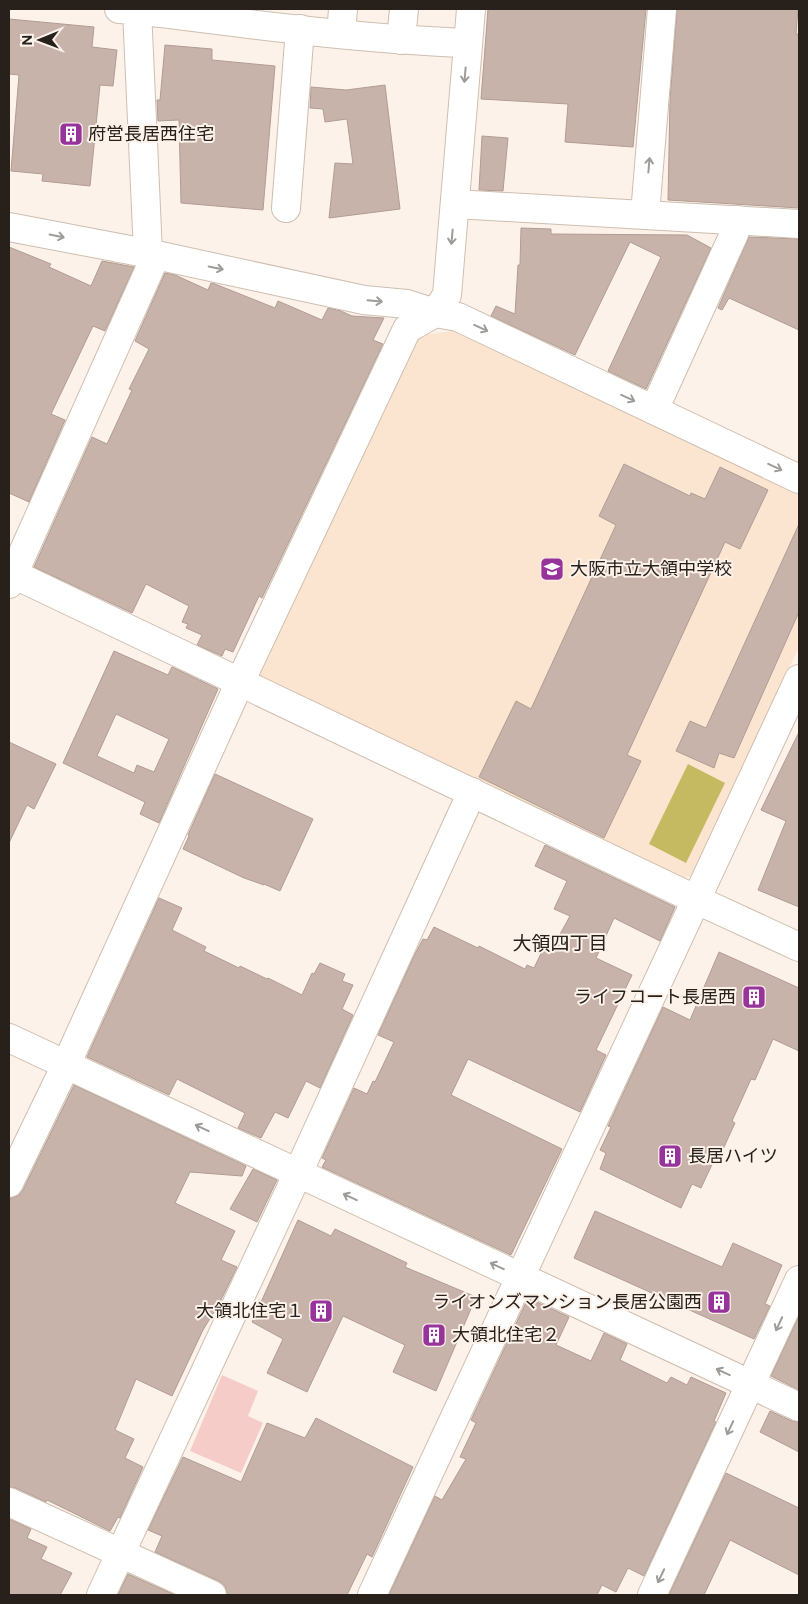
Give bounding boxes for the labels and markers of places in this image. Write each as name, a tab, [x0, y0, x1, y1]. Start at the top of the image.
building icon: 府営長居西住宅	[58, 121, 84, 147]
place label: 府営長居西住宅	[88, 123, 214, 145]
school or university icon: 大阪市立大領中学校	[539, 556, 565, 582]
place label: 大阪市立大領中学校	[570, 558, 732, 580]
building icon: ライフコート長居西	[741, 984, 767, 1010]
place label: ライフコート長居西	[574, 986, 736, 1008]
building icon: 長居ハイツ	[657, 1143, 683, 1169]
place label: 長居ハイツ	[688, 1145, 778, 1167]
building icon: ライオンズマンション長居公園西	[706, 1289, 732, 1315]
place label: ライオンズマンション長居公園西	[432, 1291, 702, 1313]
building icon: 大領北住宅１	[308, 1298, 334, 1324]
place label: 大領北住宅１	[196, 1300, 304, 1322]
building icon: 大領北住宅２	[421, 1322, 447, 1348]
place label: 大領北住宅２	[452, 1324, 560, 1346]

